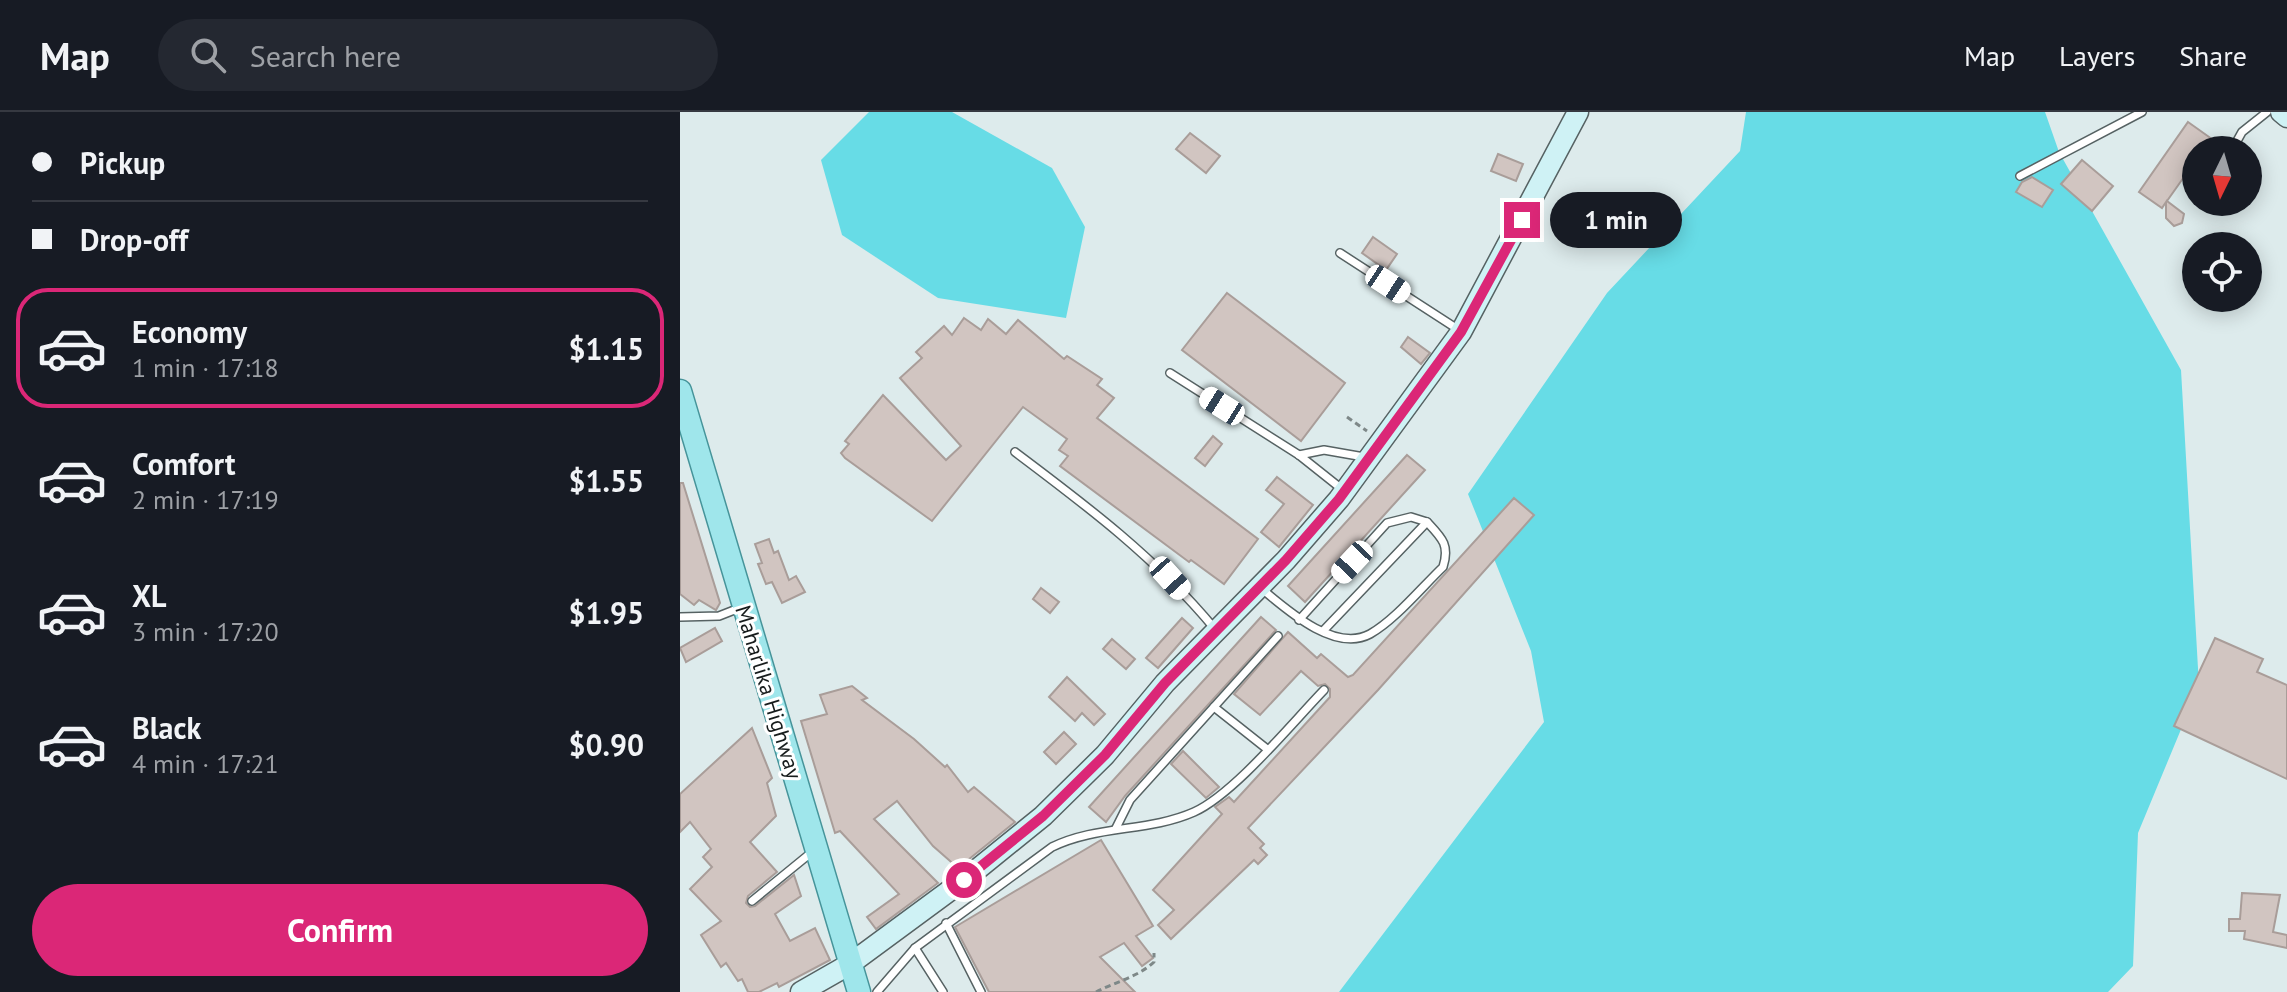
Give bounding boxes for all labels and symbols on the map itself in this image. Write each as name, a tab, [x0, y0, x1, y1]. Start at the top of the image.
north arrow	[2182, 136, 2262, 216]
callout: 1 min	[1550, 192, 1682, 248]
route end	[1504, 202, 1540, 238]
car	[1361, 261, 1415, 307]
car	[1195, 383, 1249, 429]
car	[1327, 536, 1377, 588]
car	[1145, 552, 1195, 604]
street label: Maharlika Highway	[729, 602, 809, 783]
route start	[946, 862, 982, 898]

